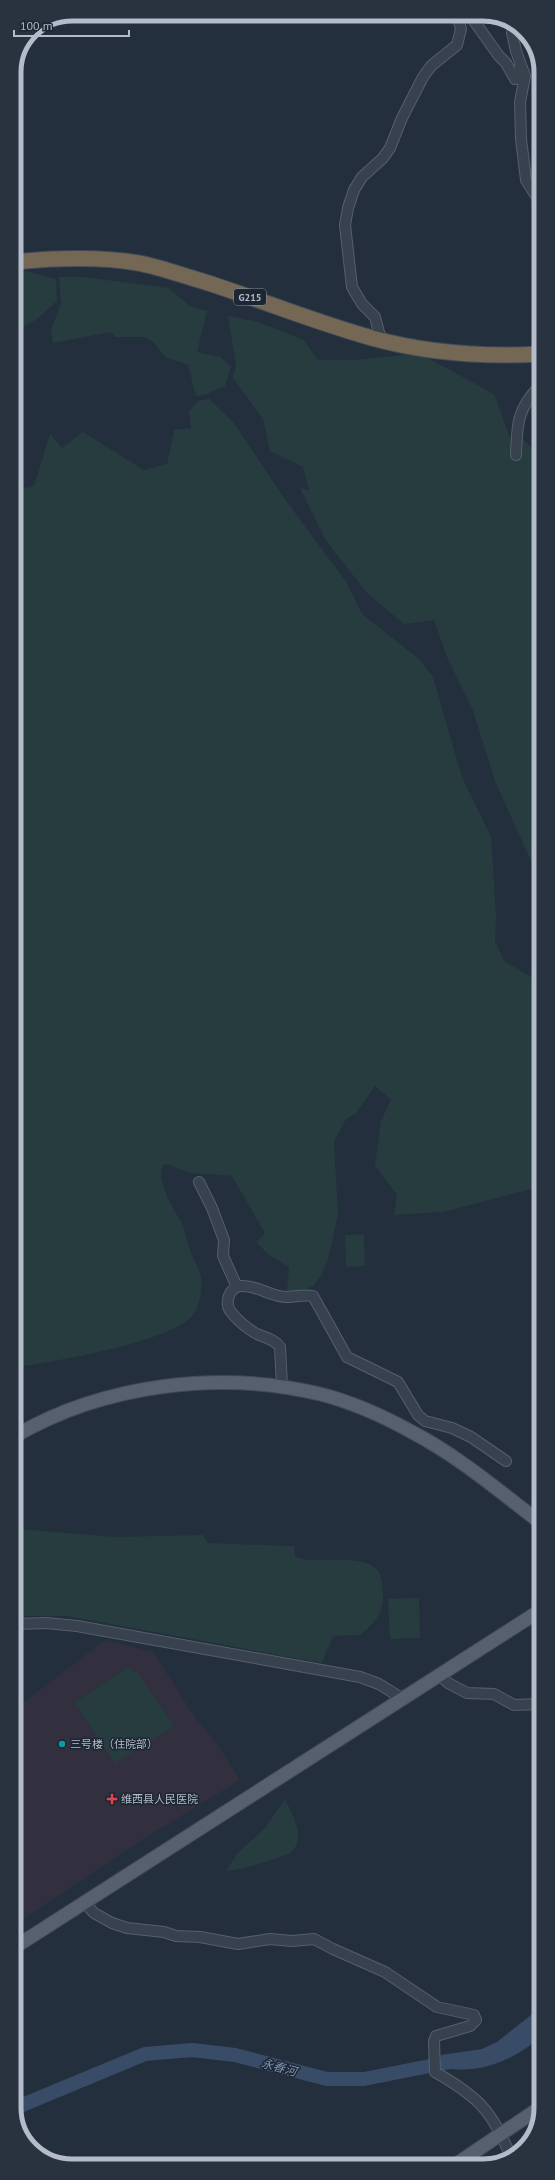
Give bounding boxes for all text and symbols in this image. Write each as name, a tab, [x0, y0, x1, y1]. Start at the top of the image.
scale bar	[14, 12, 129, 38]
text: 100 m	[20, 18, 53, 33]
road number: G215	[234, 289, 266, 305]
place label: 三号楼（住院部）	[70, 1737, 158, 1751]
marker: 三号楼（住院部）	[57, 1739, 67, 1749]
place label: 维西县人民医院	[121, 1792, 198, 1806]
marker: 维西县人民医院	[106, 1793, 118, 1805]
water label: 永春河	[260, 2055, 300, 2079]

